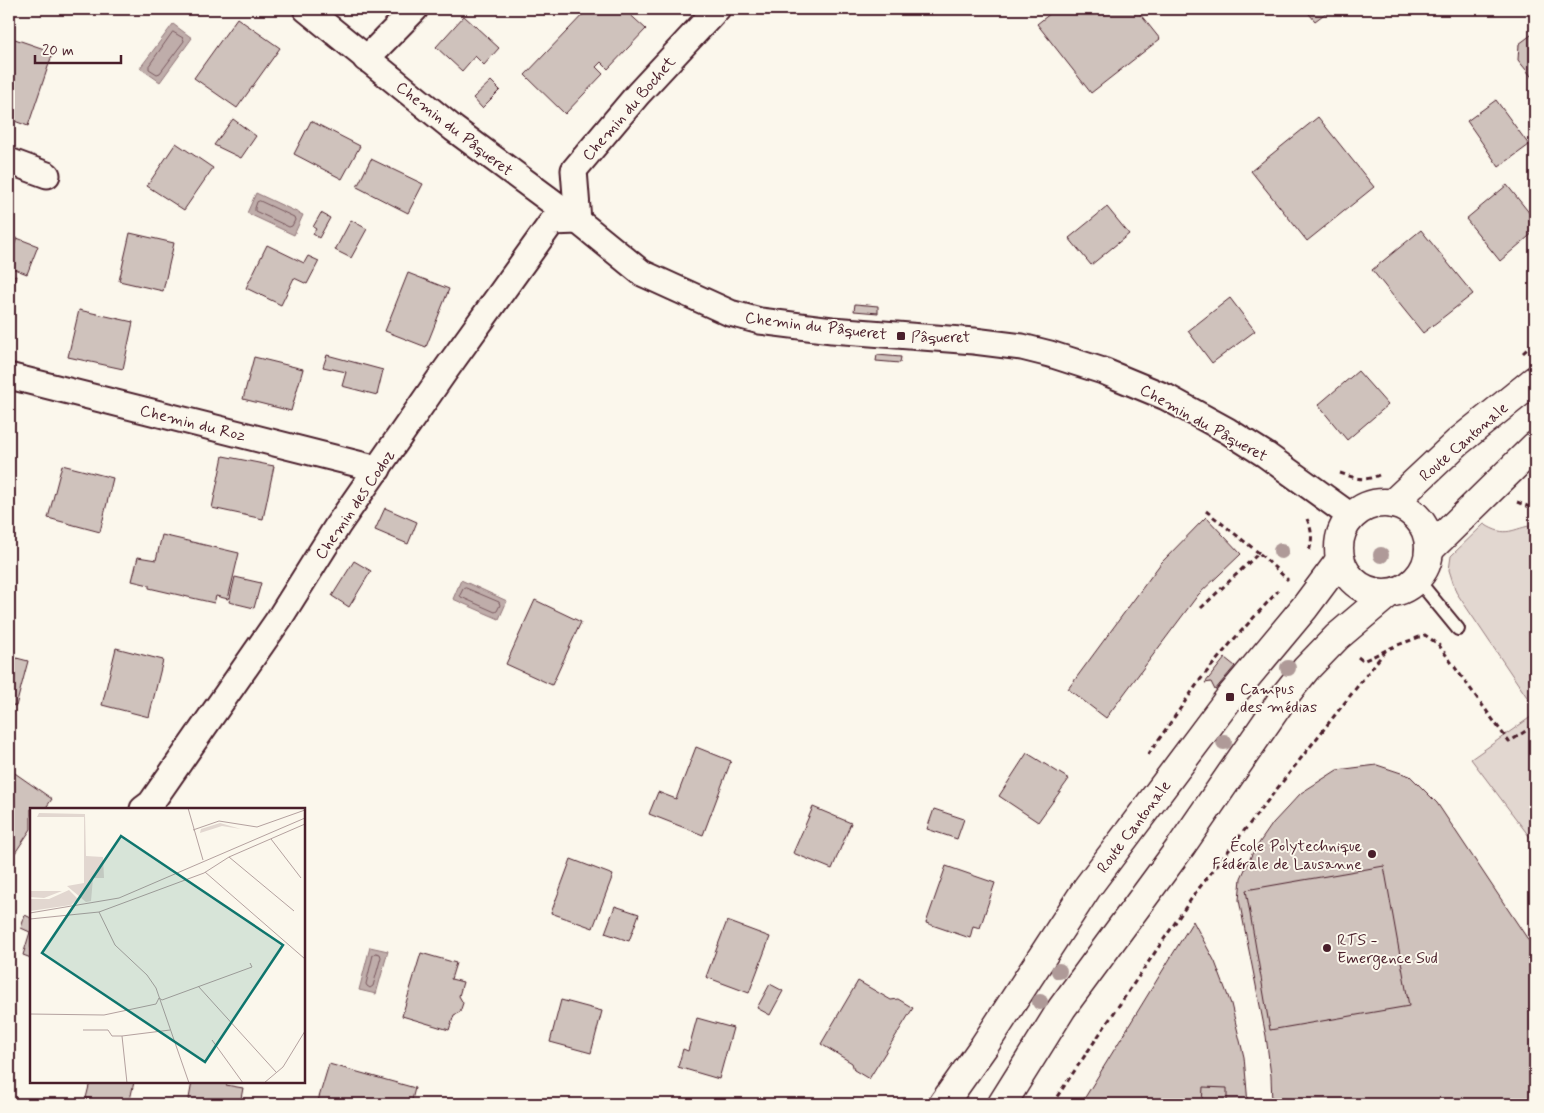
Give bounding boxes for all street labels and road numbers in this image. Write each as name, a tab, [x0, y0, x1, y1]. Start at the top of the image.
street label: Chemin du Bochet	[578, 52, 681, 166]
street label: Chemin du Pâqueret	[391, 77, 517, 182]
street label: Chemin du Pâqueret	[744, 307, 888, 346]
street label: Chemin du Pâqueret	[1136, 380, 1271, 467]
street label: Route Cantonale	[1415, 398, 1513, 486]
street label: Chemin du Roz	[138, 400, 248, 447]
street label: Chemin des Codoz	[311, 446, 400, 564]
street label: Route Cantonale	[1092, 776, 1176, 878]

